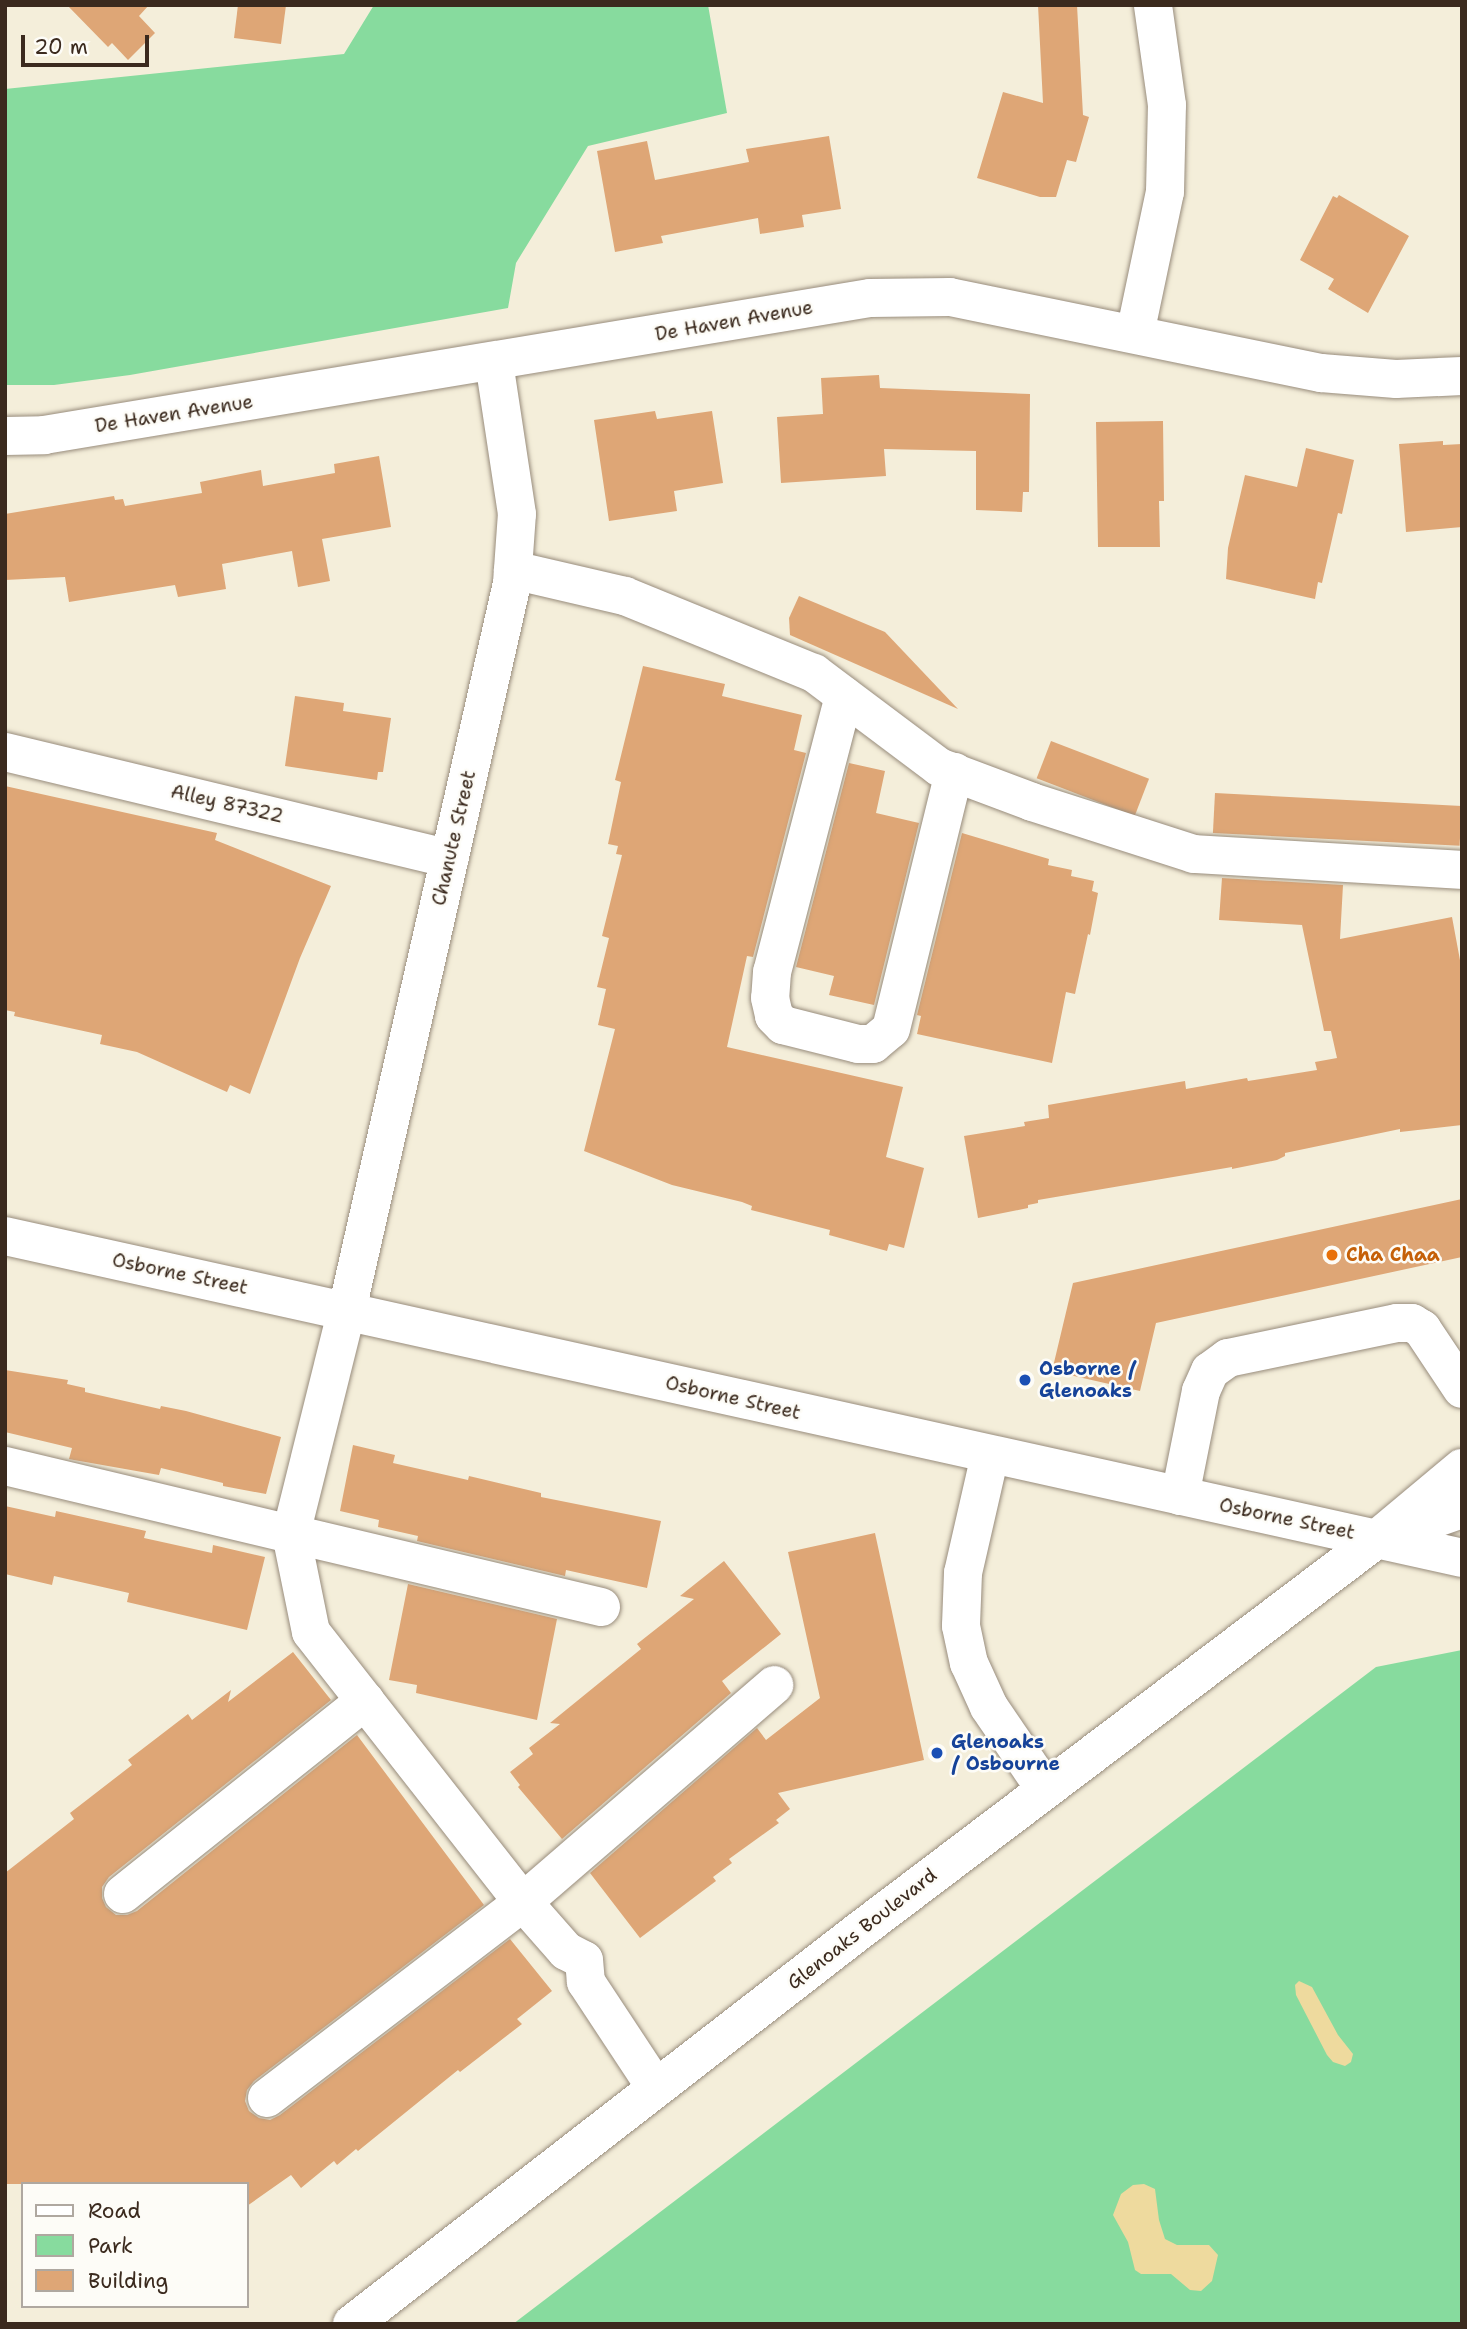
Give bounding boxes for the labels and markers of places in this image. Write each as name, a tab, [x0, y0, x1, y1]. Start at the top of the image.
place label: Cha Chaa	[1346, 1244, 1440, 1266]
marker: Cha Chaa	[1324, 1247, 1340, 1263]
place label: Osborne / Glenoaks	[1039, 1358, 1136, 1402]
marker: Osborne / Glenoaks	[1017, 1372, 1033, 1388]
place label: Glenoaks / Osbourne	[951, 1731, 1060, 1775]
marker: Glenoaks / Osbourne	[929, 1745, 945, 1761]

